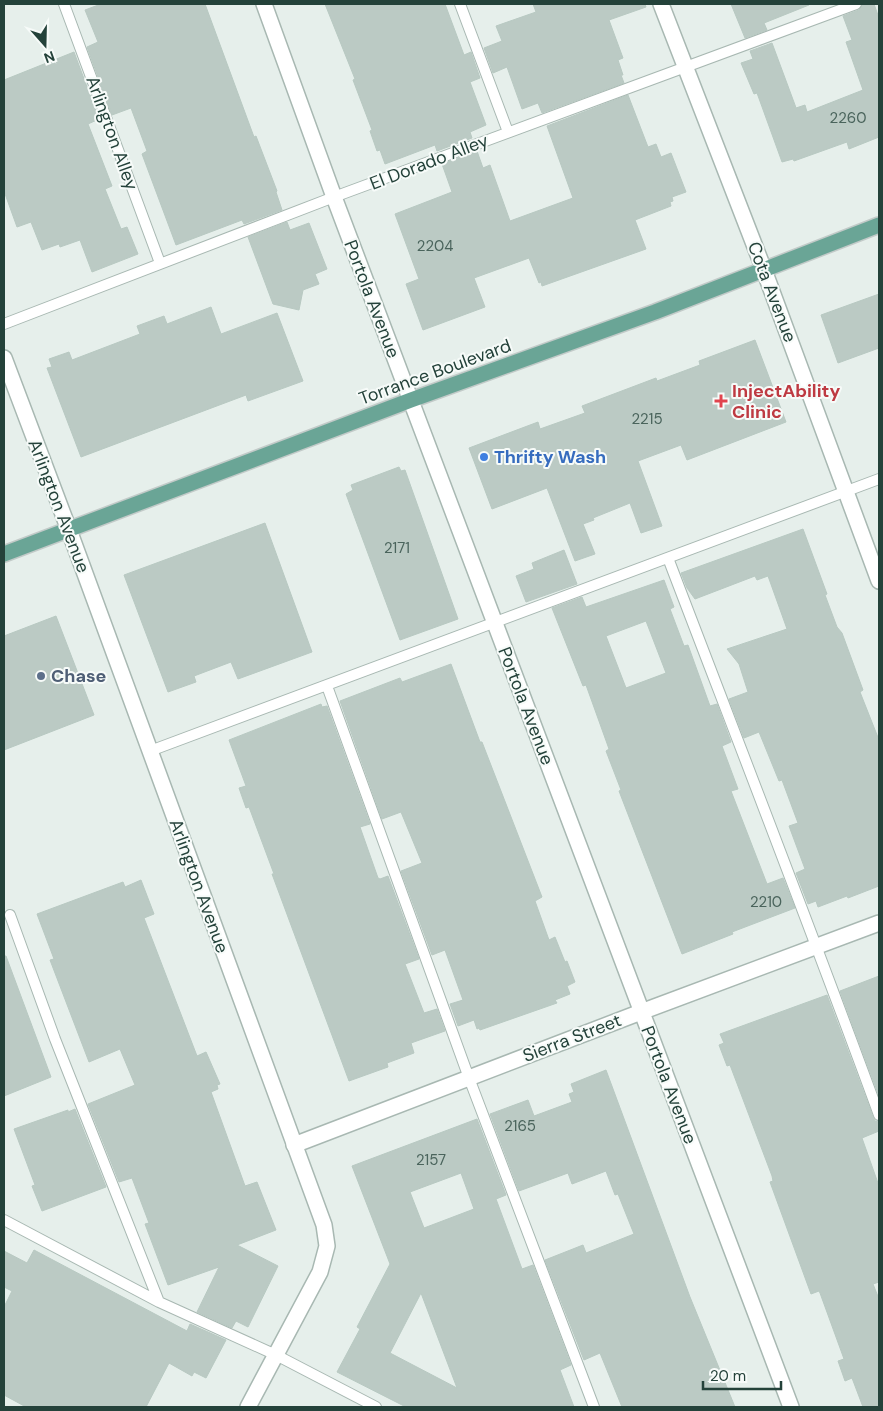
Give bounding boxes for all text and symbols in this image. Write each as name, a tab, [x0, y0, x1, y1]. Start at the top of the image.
north arrow	[20, 20, 70, 70]
text: N	[42, 47, 57, 67]
street label: Arlington Alley	[80, 73, 144, 193]
house number: 2260	[830, 108, 866, 128]
street label: El Dorado Alley	[366, 128, 492, 196]
house number: 2204	[417, 236, 453, 256]
street label: Portola Avenue	[338, 237, 406, 361]
street label: Cota Avenue	[742, 238, 802, 346]
street label: Torrance Boulevard	[356, 333, 514, 411]
place label: InjectAbility Clinic	[732, 379, 840, 424]
marker: InjectAbility Clinic	[714, 394, 728, 408]
house number: 2215	[631, 409, 663, 429]
street label: Arlington Avenue	[23, 436, 95, 576]
place label: Thrifty Wash	[494, 445, 606, 469]
marker: Thrifty Wash	[478, 451, 490, 463]
house number: 2171	[384, 538, 410, 558]
street label: Portola Avenue	[492, 644, 560, 768]
place label: Chase	[51, 664, 107, 688]
marker: Chase	[35, 670, 47, 682]
street label: Arlington Avenue	[164, 816, 234, 956]
house number: 2210	[750, 892, 782, 912]
street label: Sierra Street	[519, 1008, 625, 1068]
street label: Portola Avenue	[635, 1023, 703, 1147]
house number: 2165	[504, 1116, 536, 1136]
house number: 2157	[416, 1150, 446, 1170]
scale bar	[703, 1358, 780, 1390]
text: 20 m	[710, 1366, 746, 1386]

